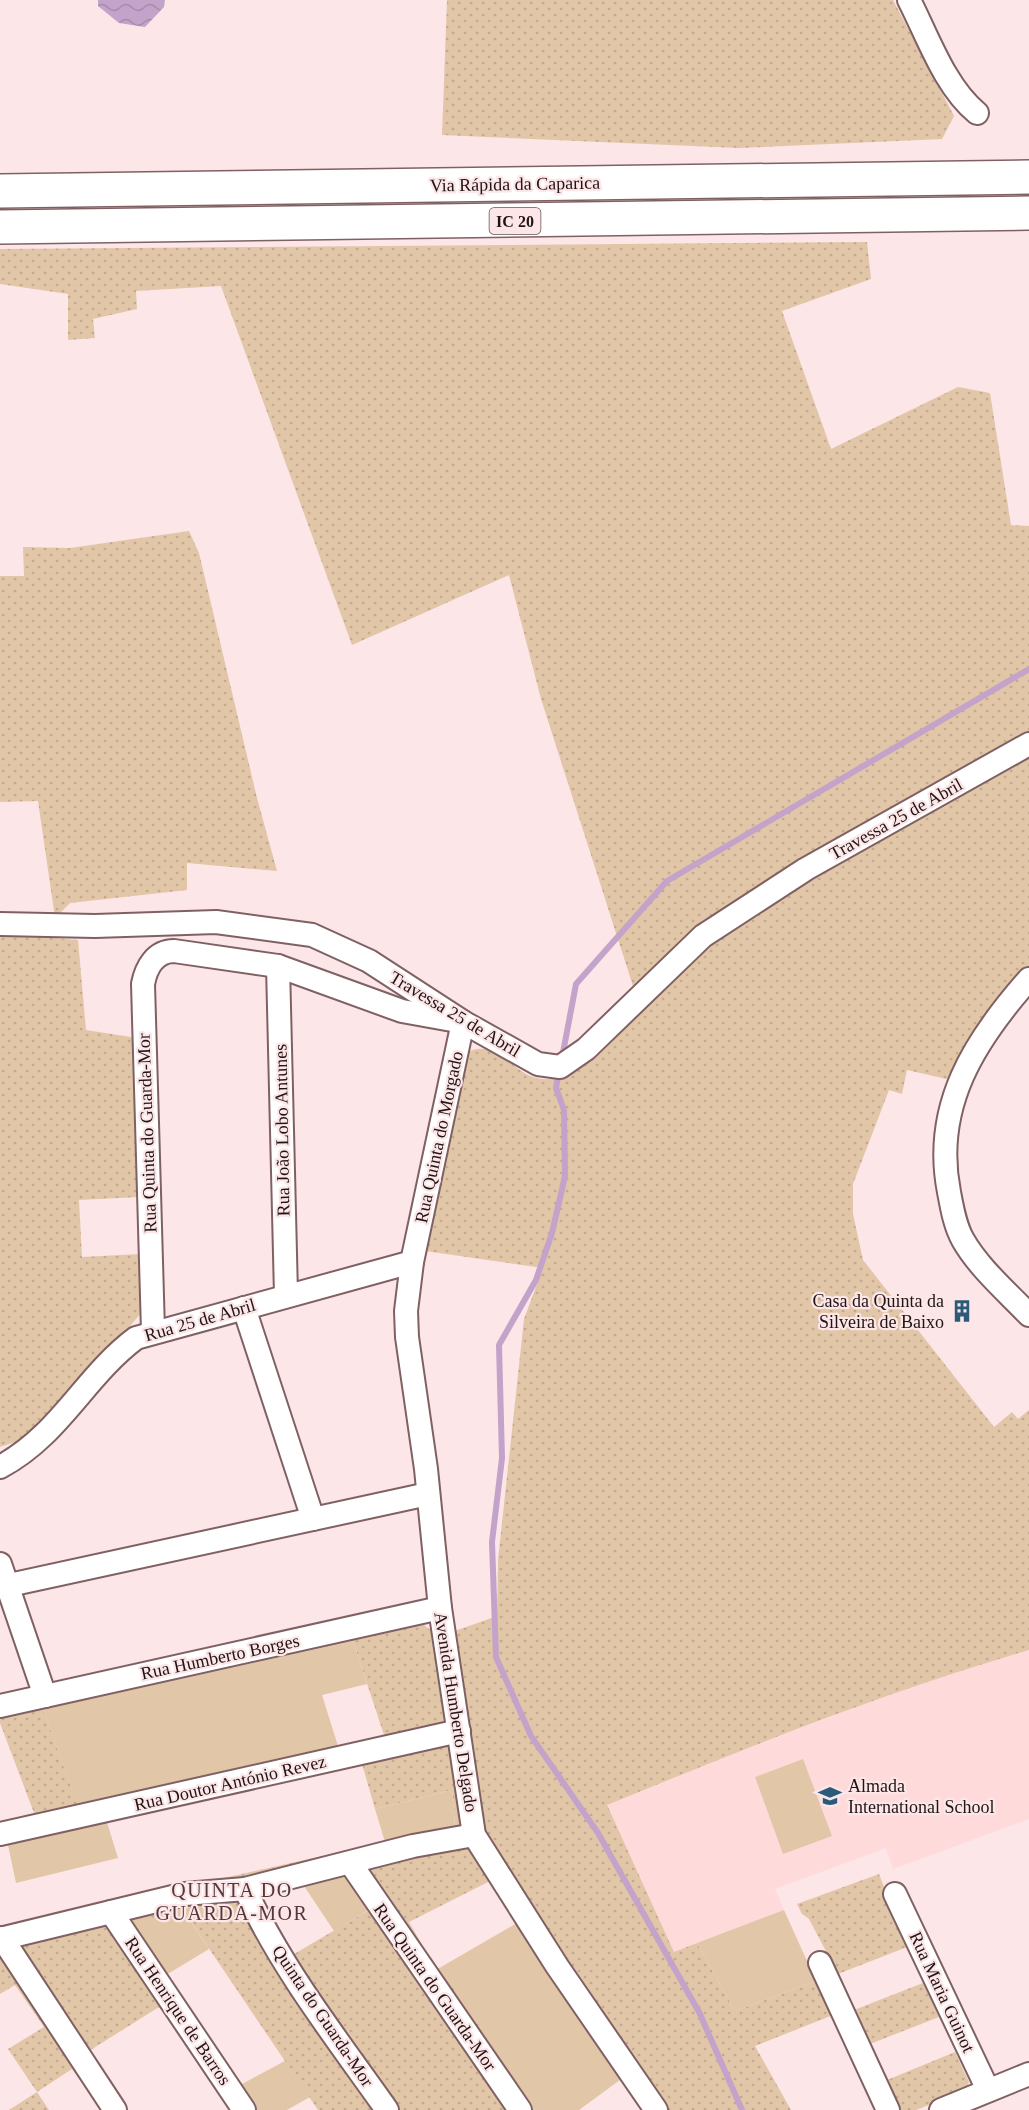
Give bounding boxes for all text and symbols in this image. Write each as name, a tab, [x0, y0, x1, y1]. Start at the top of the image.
street label: Via Rápida da Caparica	[430, 173, 600, 195]
road number: IC 20	[490, 208, 540, 234]
street label: Travessa 25 de Abril	[826, 774, 966, 864]
street label: Travessa 25 de Abril	[386, 967, 524, 1061]
street label: Rua Quinta do Guarda-Mor	[134, 1033, 160, 1233]
street label: Rua João Lobo Antunes	[270, 1044, 294, 1216]
street label: Rua Quinta do Morgado	[411, 1049, 467, 1225]
place label: Casa da Quinta da Silveira de Baixo	[813, 1291, 944, 1332]
street label: Rua 25 de Abril	[142, 1295, 258, 1345]
building icon: Casa da Quinta da Silveira de Baixo	[949, 1298, 975, 1324]
street label: Avenida Humberto Delgado	[430, 1610, 482, 1814]
street label: Rua Humberto Borges	[139, 1630, 301, 1684]
street label: Rua Doutor António Revez	[132, 1751, 328, 1815]
place label: Almada International School	[848, 1776, 994, 1817]
school or university icon: Almada International School	[817, 1783, 843, 1809]
district label: QUINTA DO GUARDA-MOR	[156, 1879, 308, 1924]
street label: Rua Quinta do Guarda-Mor	[370, 1900, 500, 2074]
street label: Rua Maria Guinot	[905, 1928, 979, 2056]
street label: Rua Henrique de Barros	[121, 1933, 235, 2089]
street label: Quinta do Guarda-Mor	[268, 1942, 378, 2090]

